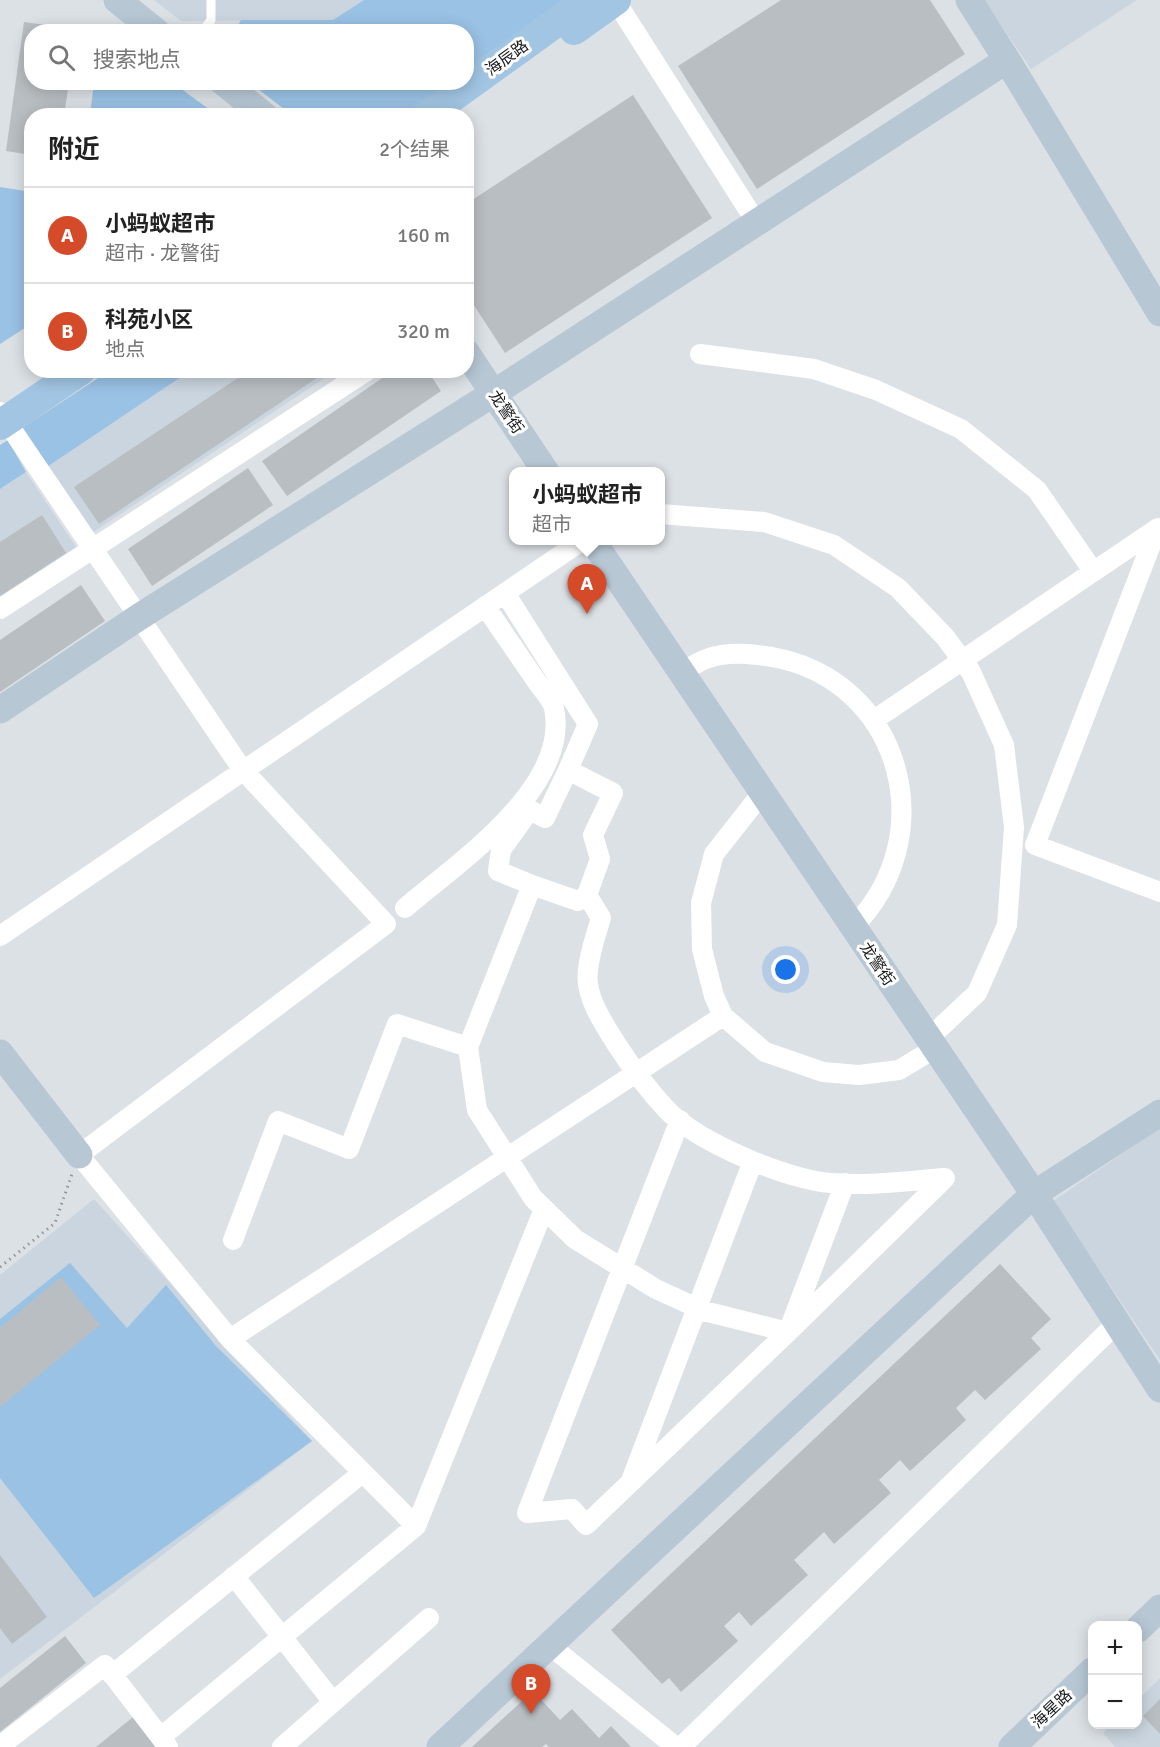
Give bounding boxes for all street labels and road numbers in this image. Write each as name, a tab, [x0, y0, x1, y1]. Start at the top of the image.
street label: 海辰路	[482, 36, 532, 80]
street label: 龙警街	[484, 387, 528, 437]
street label: 龙警街	[855, 939, 899, 989]
street label: 海星路	[1028, 1685, 1076, 1733]

